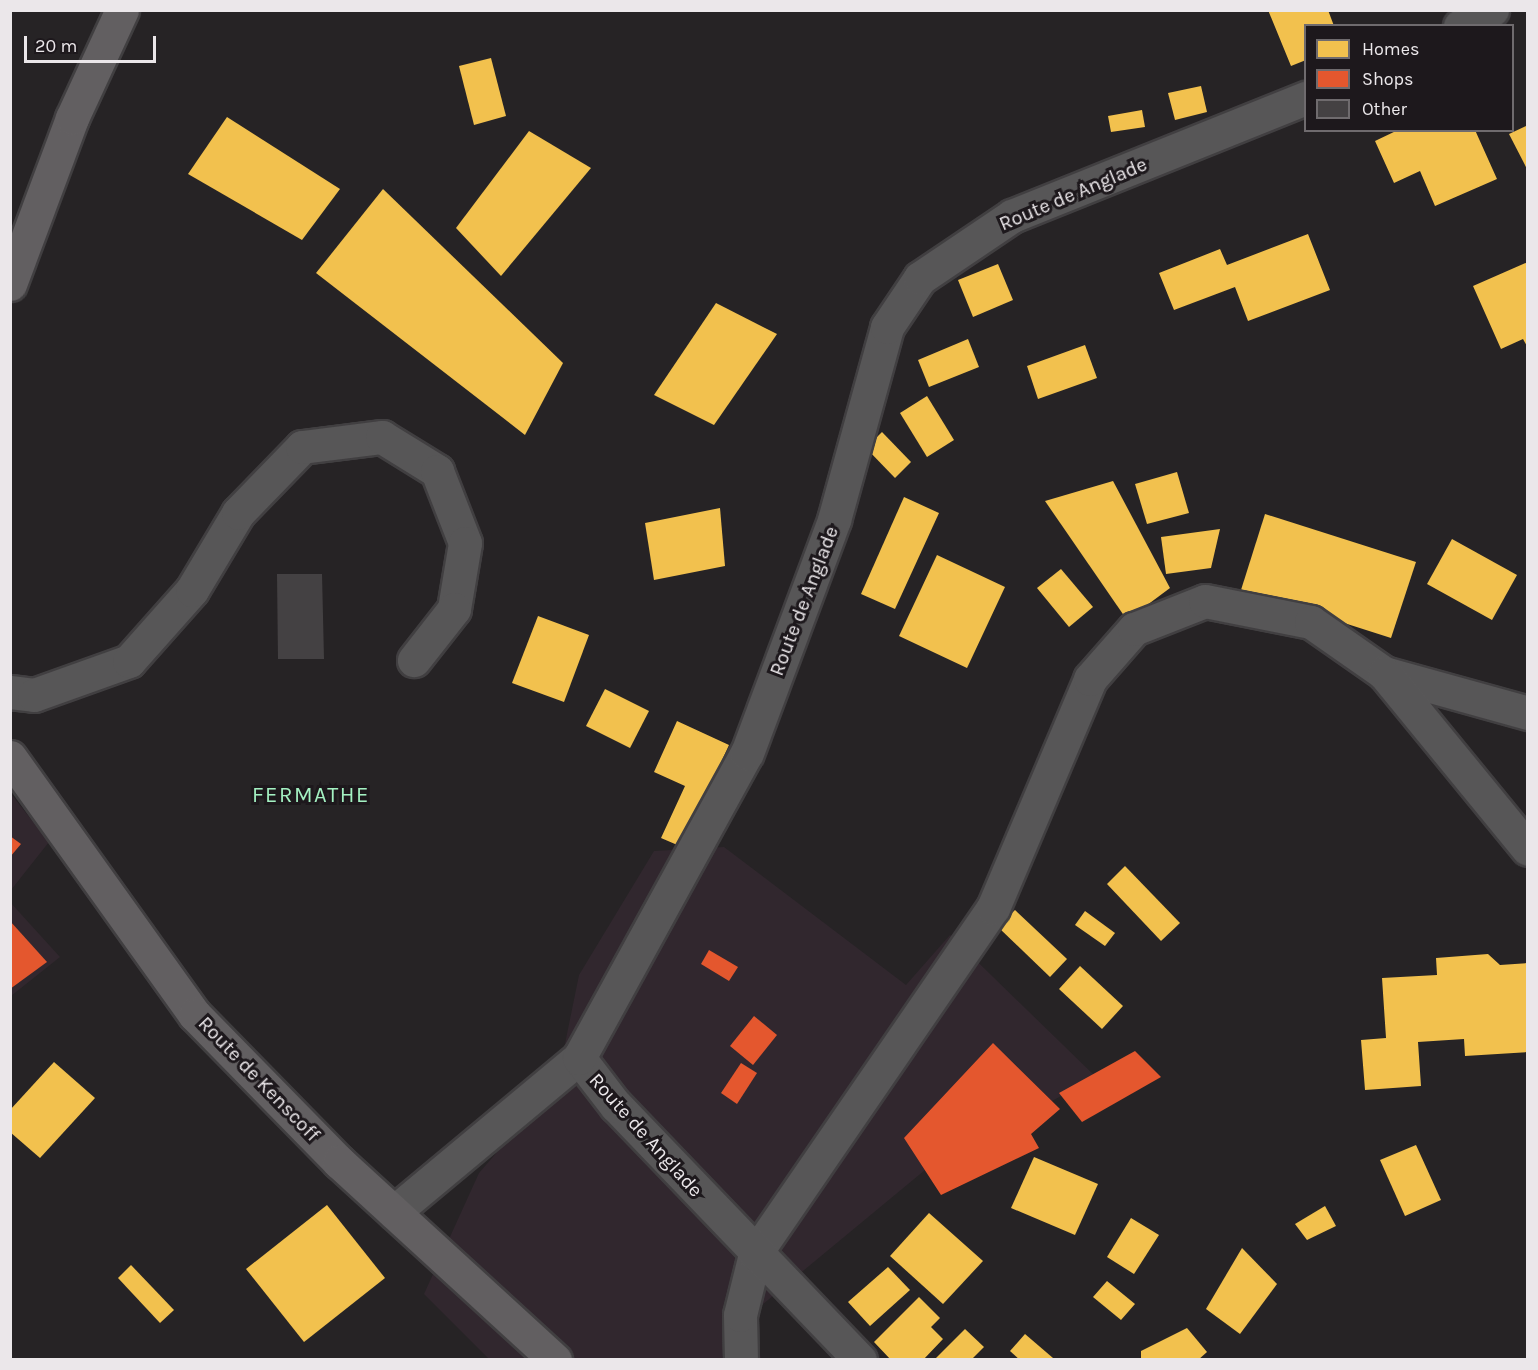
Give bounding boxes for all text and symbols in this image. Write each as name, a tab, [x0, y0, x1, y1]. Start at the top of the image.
scale bar	[27, 24, 159, 62]
legend	[1304, 24, 1514, 132]
text: 20 m	[35, 35, 77, 57]
text: Homes	[1362, 38, 1419, 60]
text: Shops	[1362, 68, 1414, 90]
text: Other	[1362, 98, 1407, 120]
street label: Route de Anglade	[995, 152, 1151, 236]
street label: Route de Anglade	[764, 523, 844, 679]
district label: FERMATHE	[252, 783, 370, 809]
street label: Route de Kenscoff	[193, 1011, 325, 1147]
street label: Route de Anglade	[584, 1068, 708, 1202]

